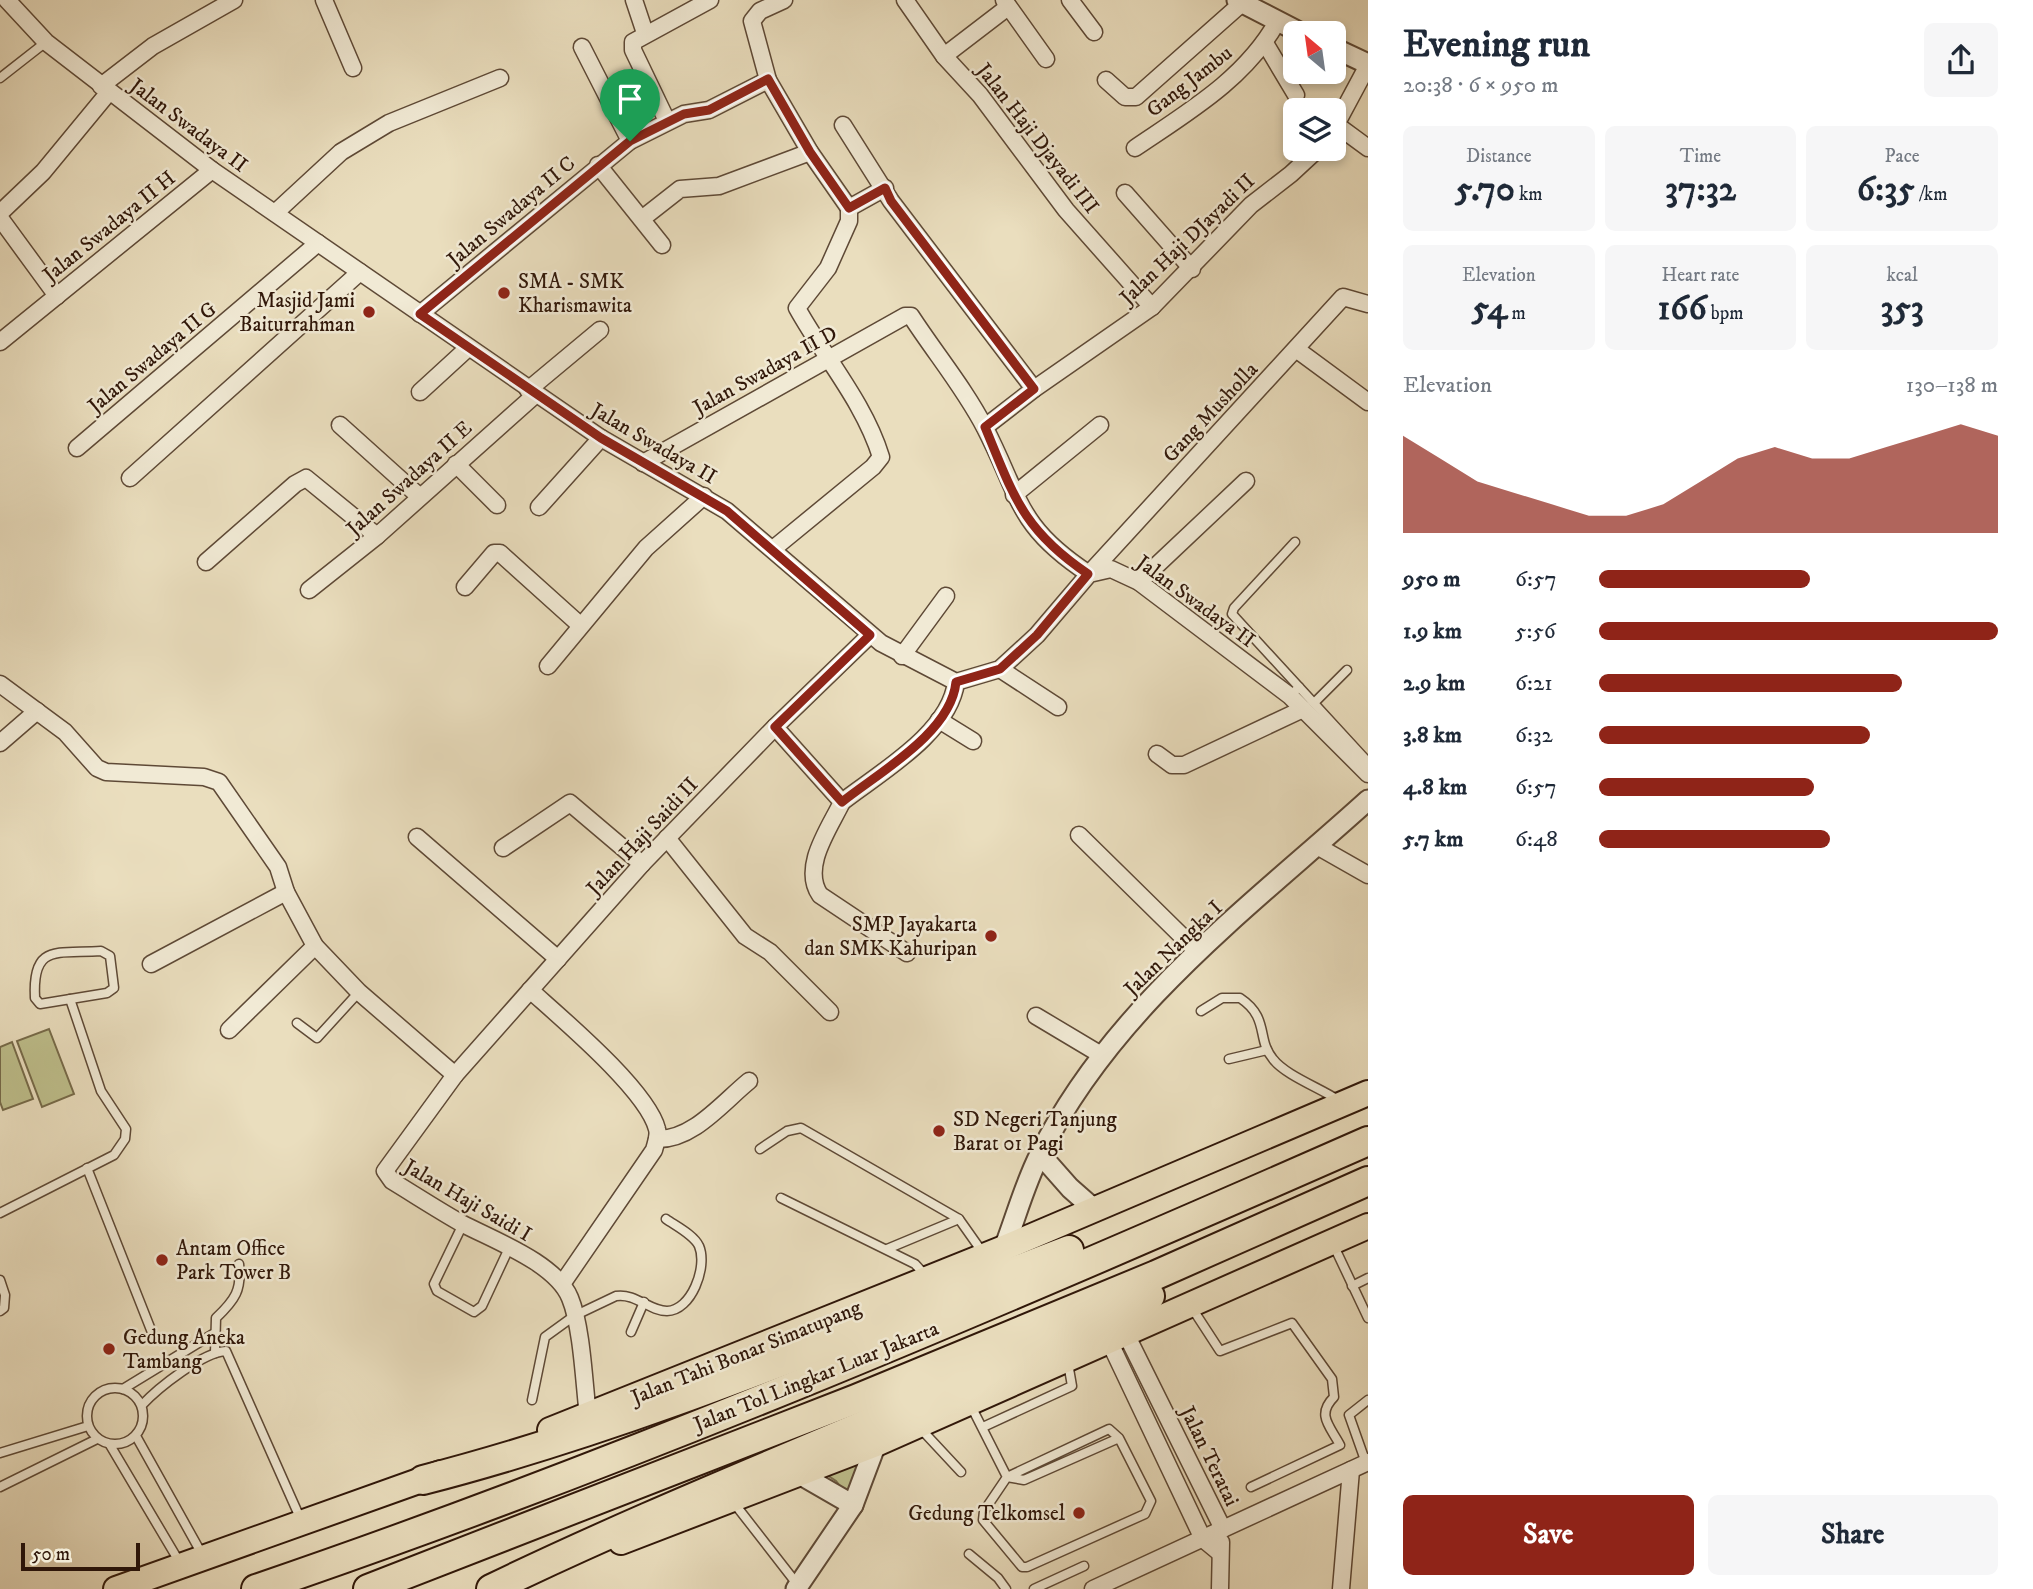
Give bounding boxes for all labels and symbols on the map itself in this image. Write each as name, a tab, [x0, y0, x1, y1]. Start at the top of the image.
north arrow	[1283, 21, 1346, 84]
street label: Gang Jambu	[1141, 40, 1238, 123]
street label: Jalan Haji Djayadi III	[969, 57, 1104, 219]
pin	[600, 69, 660, 141]
street label: Jalan Swadaya II	[123, 72, 252, 179]
street label: Jalan Swadaya II C	[441, 151, 581, 274]
street label: Jalan Swadaya II H	[37, 165, 181, 289]
street label: Jalan Haji DJayadi II	[1113, 169, 1261, 312]
place label: SMA - SMK Kharismawita	[518, 269, 632, 319]
marker: SMA - SMK Kharismawita	[496, 285, 512, 301]
place label: Masjid Jami Baiturrahman	[239, 288, 355, 338]
street label: Jalan Swadaya II G	[82, 296, 222, 420]
marker: Masjid Jami Baiturrahman	[361, 304, 377, 320]
street label: Jalan Swadaya II D	[687, 321, 842, 422]
street label: Gang Musholla	[1158, 357, 1264, 468]
street label: Jalan Swadaya II	[584, 396, 721, 490]
street label: Jalan Swadaya II E	[340, 415, 478, 543]
street label: Jalan Swadaya II	[1129, 549, 1260, 654]
street label: Jalan Haji Saidi II	[580, 772, 704, 903]
street label: Jalan Nangka I	[1118, 895, 1228, 1004]
place label: SMP Jayakarta dan SMK Kahuripan	[804, 912, 977, 962]
marker: SMP Jayakarta dan SMK Kahuripan	[983, 928, 999, 944]
place label: SD Negeri Tanjung Barat 01 Pagi	[953, 1107, 1117, 1157]
marker: SD Negeri Tanjung Barat 01 Pagi	[931, 1123, 947, 1139]
street label: Jalan Haji Saidi I	[397, 1153, 536, 1248]
place label: Antam Office Park Tower B	[176, 1236, 291, 1286]
marker: Antam Office Park Tower B	[154, 1252, 170, 1268]
street label: Jalan Tahi Bonar Simatupang	[626, 1295, 866, 1412]
street label: Jalan Tol Lingkar Luar Jakarta	[688, 1316, 943, 1439]
place label: Gedung Aneka Tambang	[123, 1325, 245, 1375]
marker: Gedung Aneka Tambang	[101, 1341, 117, 1357]
street label: Jalan Teratai	[1173, 1400, 1244, 1511]
place label: Gedung Telkomsel	[908, 1501, 1066, 1527]
marker: Gedung Telkomsel	[1071, 1505, 1087, 1521]
scale bar	[21, 1540, 140, 1572]

